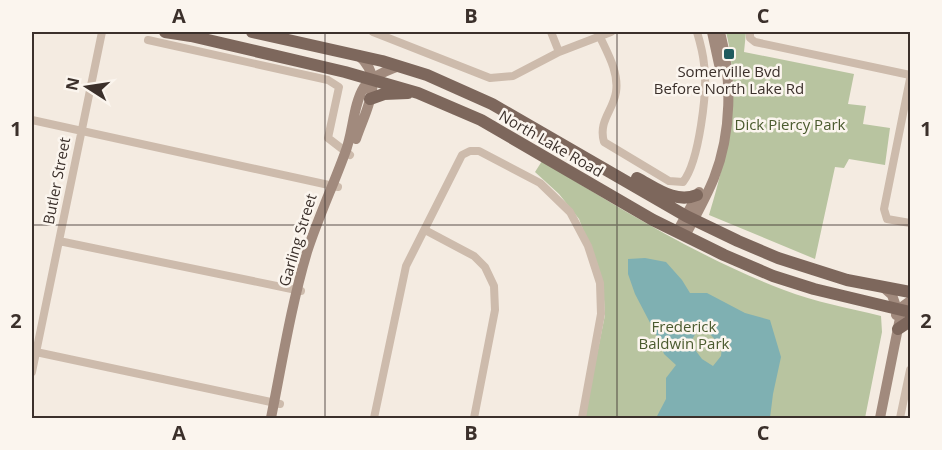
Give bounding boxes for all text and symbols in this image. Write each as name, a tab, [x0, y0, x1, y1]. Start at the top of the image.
text: A	[172, 2, 186, 29]
text: B	[464, 2, 478, 29]
text: C	[757, 2, 770, 29]
marker: Somerville Bvd Before North Lake Rd	[722, 47, 736, 61]
north arrow	[57, 57, 117, 117]
place label: Somerville Bvd Before North Lake Rd	[654, 61, 804, 98]
text: N	[60, 75, 84, 93]
street label: North Lake Road	[496, 105, 607, 181]
park label: Dick Piercy Park	[735, 114, 846, 134]
text: 1	[10, 115, 22, 142]
text: 1	[920, 115, 932, 142]
street label: Butler Street	[38, 136, 74, 226]
street label: Garling Street	[273, 191, 321, 289]
text: 2	[10, 307, 22, 334]
text: 2	[920, 307, 932, 334]
park label: Frederick Baldwin Park	[639, 316, 730, 353]
text: A	[172, 419, 186, 446]
text: B	[464, 419, 478, 446]
text: C	[757, 419, 770, 446]

